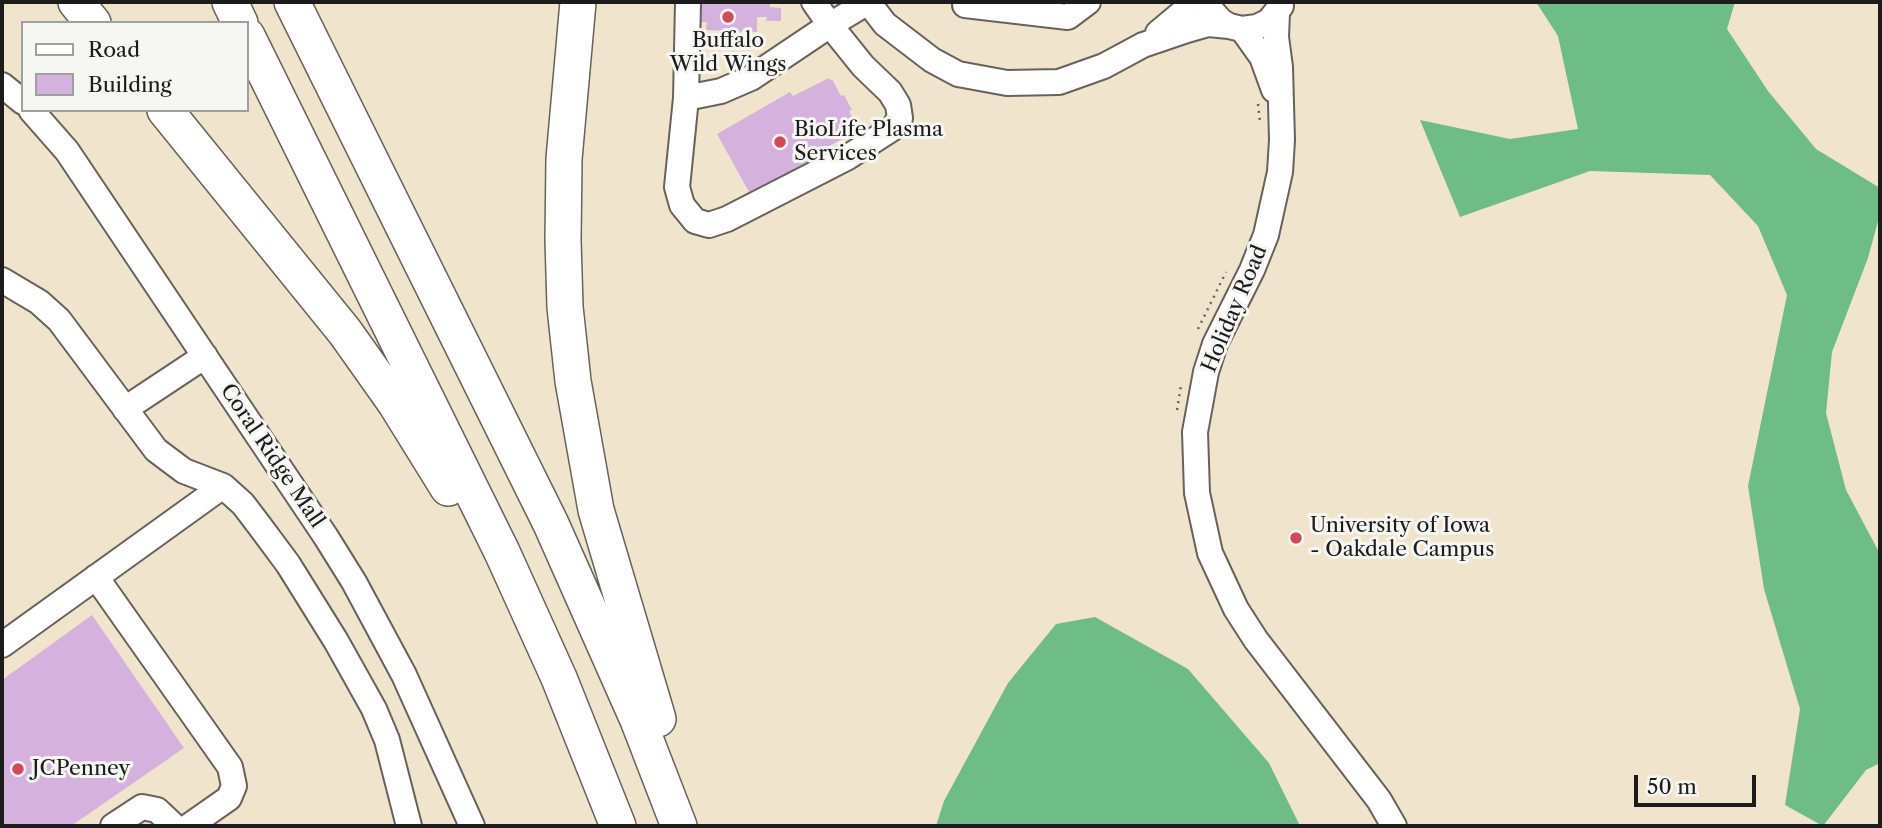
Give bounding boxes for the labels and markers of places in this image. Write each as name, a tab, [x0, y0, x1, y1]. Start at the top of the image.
marker: Buffalo Wild Wings	[720, 9, 736, 25]
place label: Buffalo Wild Wings	[670, 28, 786, 78]
place label: BioLife Plasma Services	[794, 117, 943, 167]
marker: BioLife Plasma Services	[772, 134, 788, 150]
place label: University of Iowa - Oakdale Campus	[1310, 513, 1494, 563]
marker: University of Iowa - Oakdale Campus	[1288, 530, 1304, 546]
place label: JCPenney	[32, 756, 130, 782]
marker: JCPenney	[10, 761, 26, 777]

